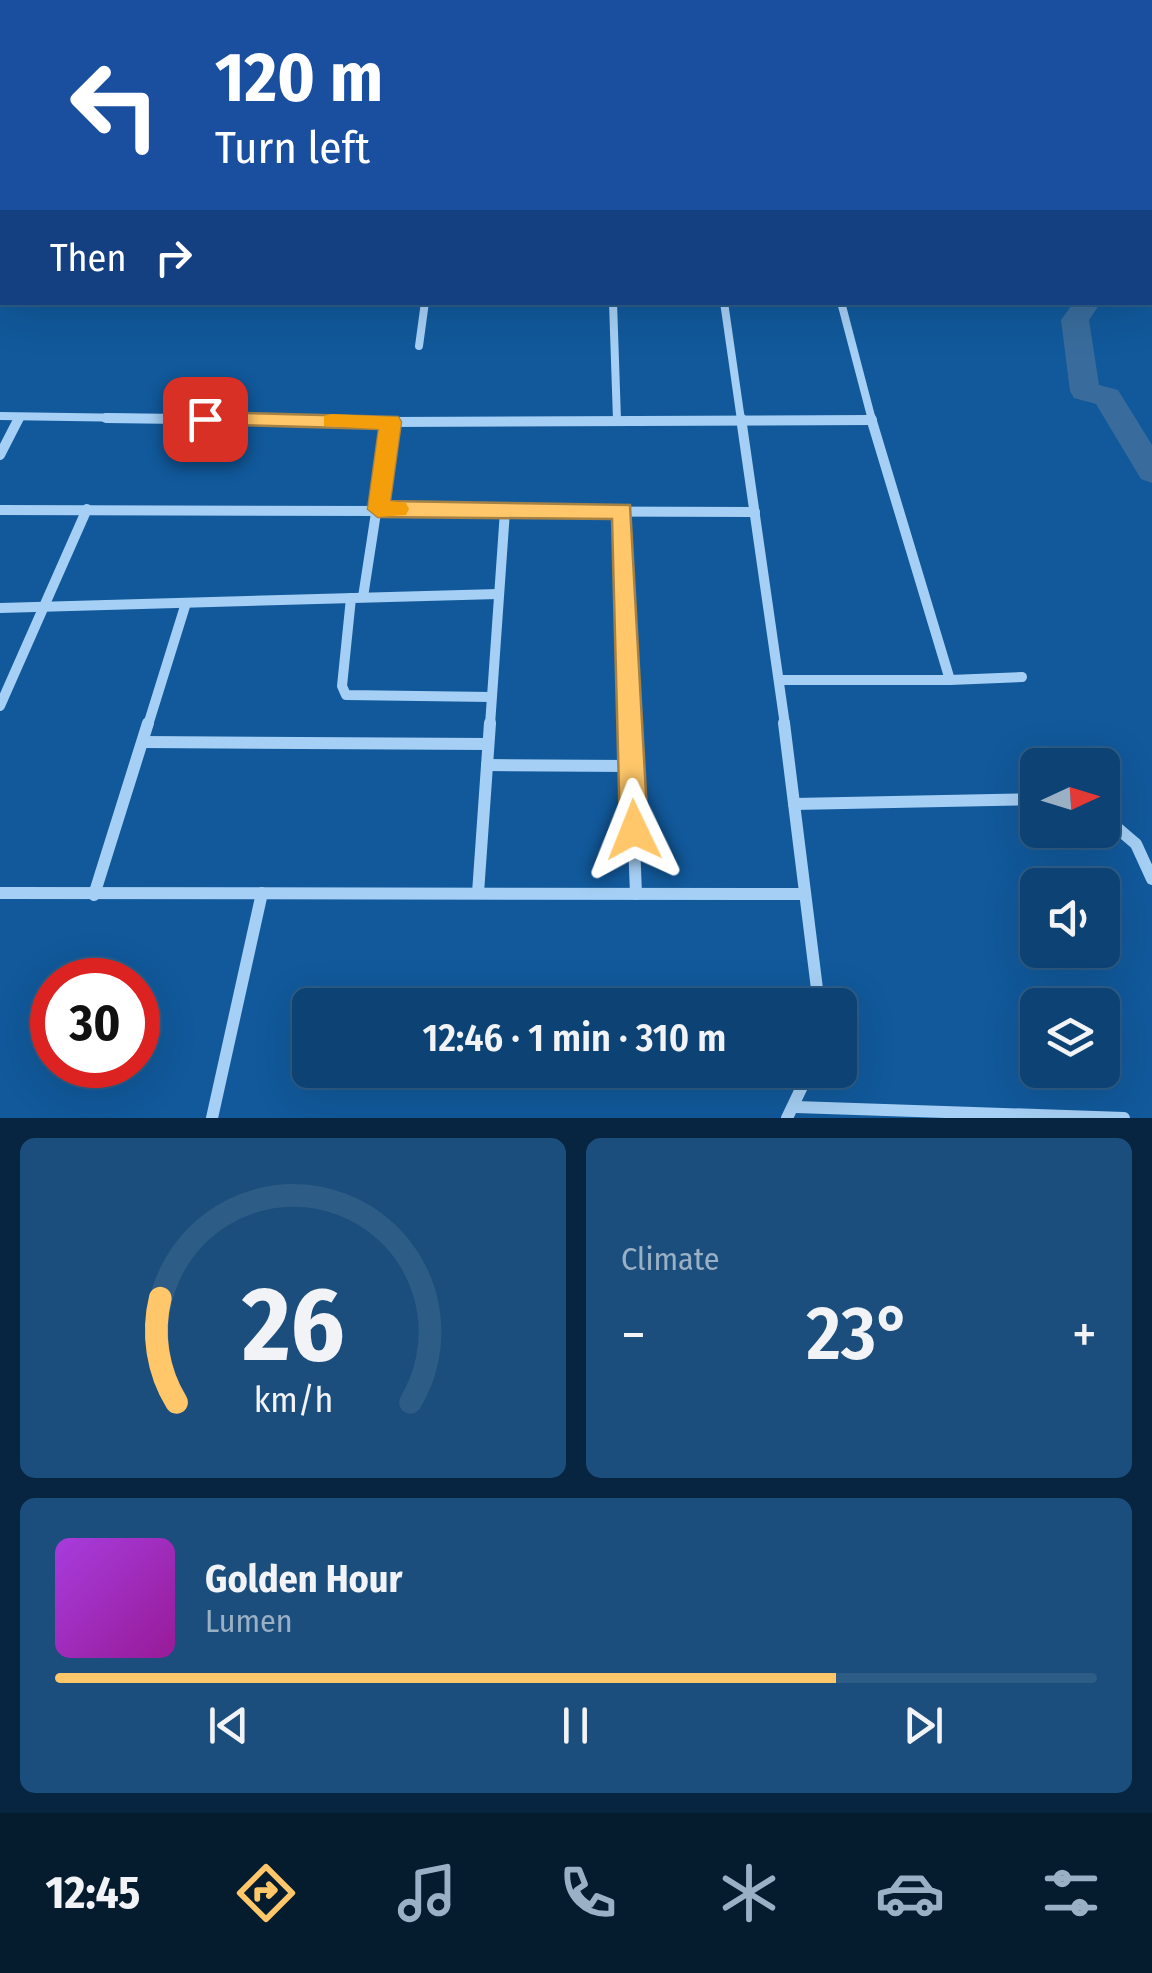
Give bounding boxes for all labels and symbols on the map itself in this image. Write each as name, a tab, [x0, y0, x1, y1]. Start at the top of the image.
pin	[163, 377, 248, 462]
north arrow	[1020, 748, 1120, 848]
position arrow	[582, 778, 686, 882]
speed limit sign: 30	[30, 958, 160, 1088]

